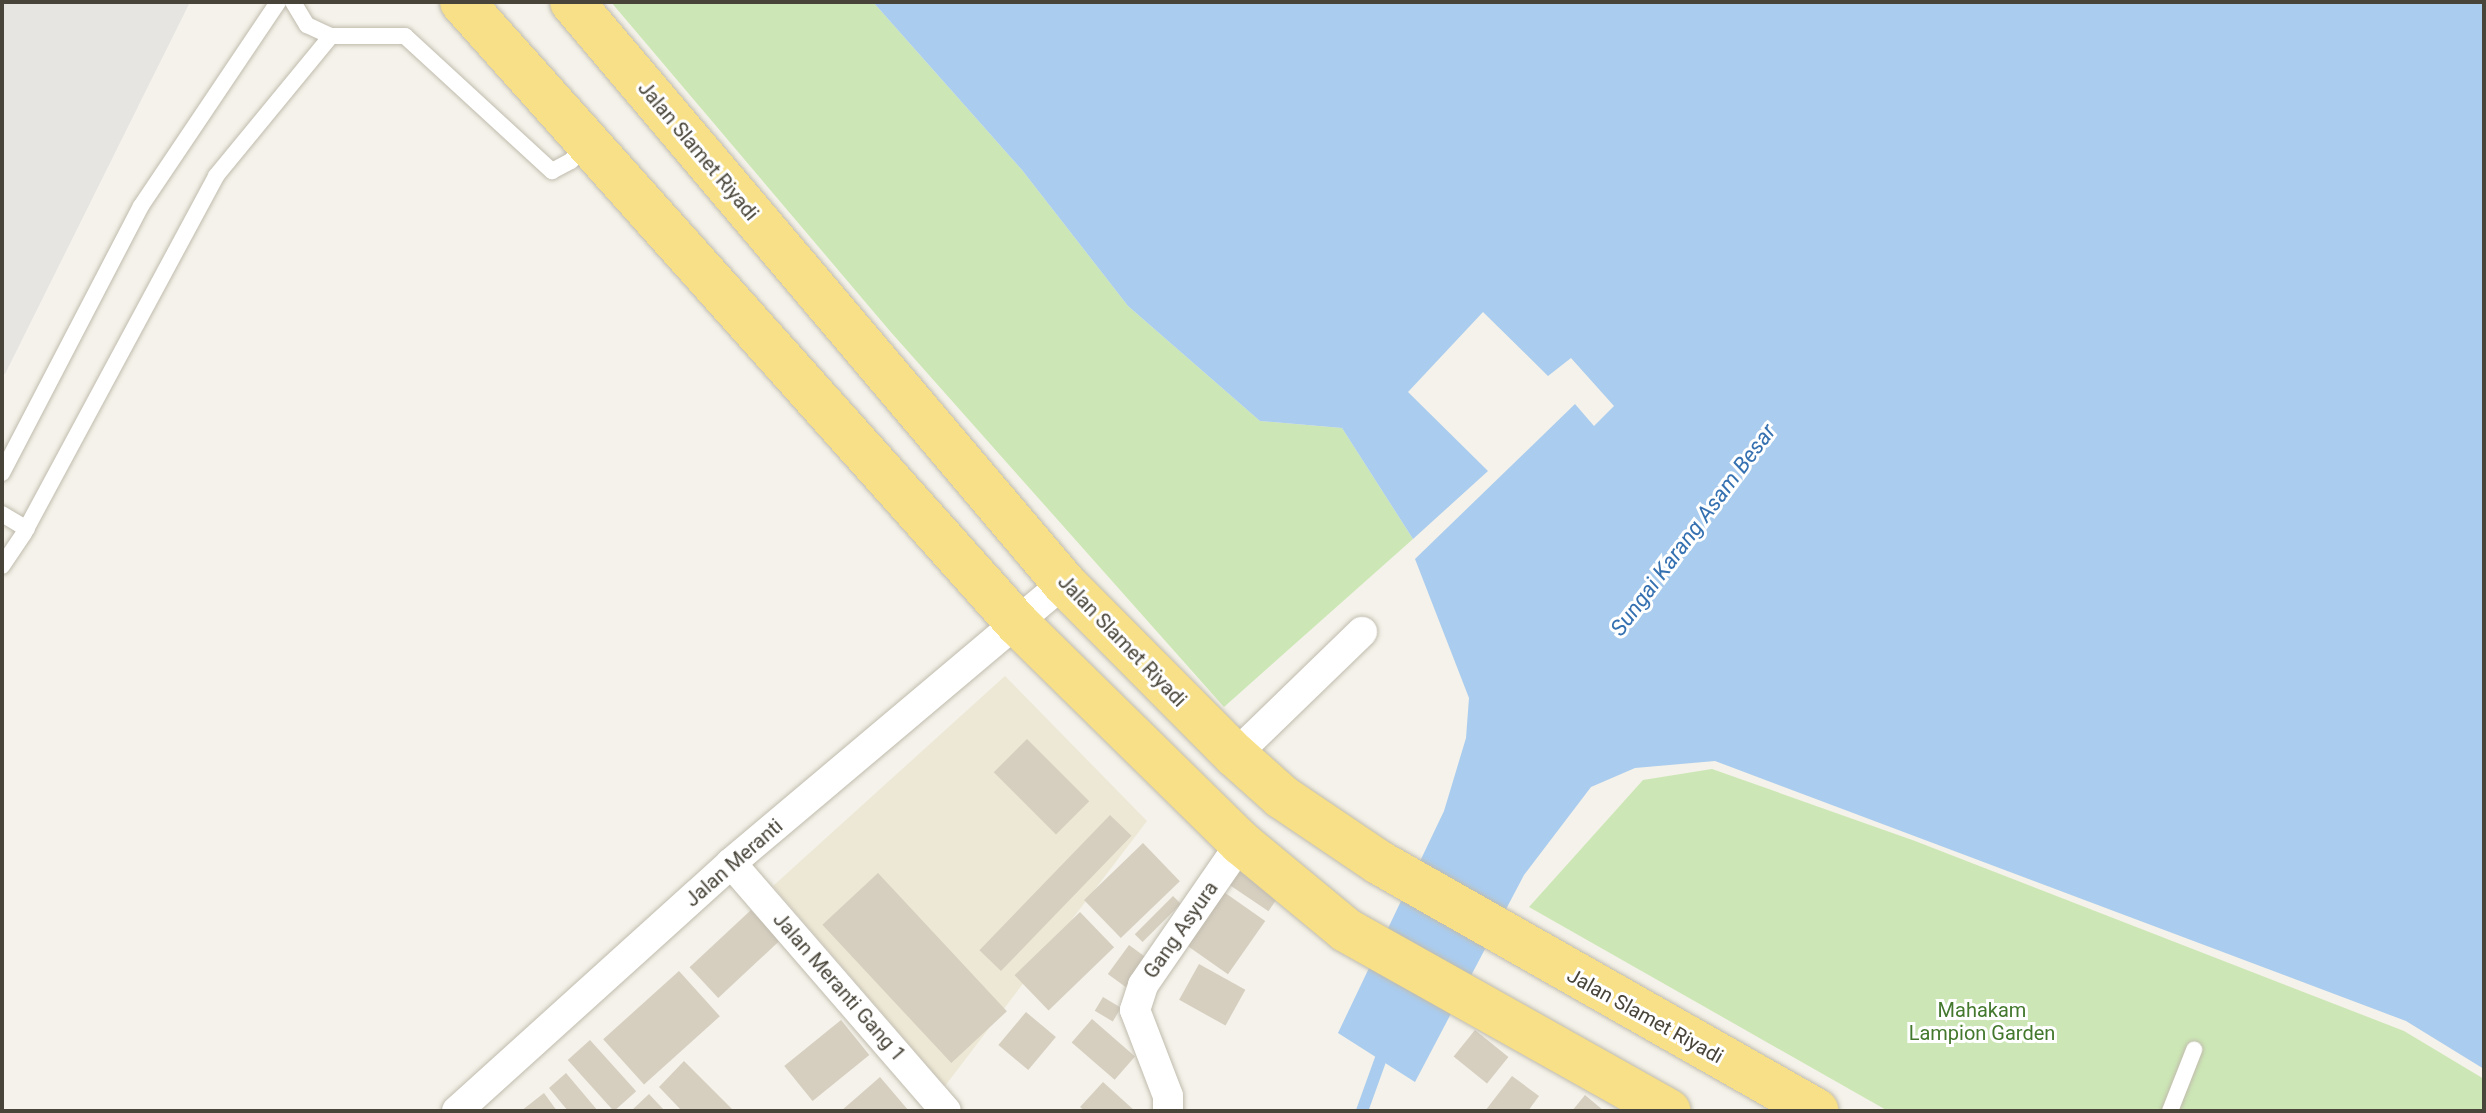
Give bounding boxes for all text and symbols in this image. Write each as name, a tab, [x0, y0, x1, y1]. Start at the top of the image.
street label: Jalan Slamet Riyadi	[633, 76, 763, 226]
water label: Sungai Karang Asam Besar	[1605, 419, 1781, 641]
street label: Jalan Slamet Riyadi	[1053, 570, 1191, 712]
street label: Jalan Meranti	[680, 814, 788, 912]
street label: Gang Asyura	[1139, 877, 1223, 983]
street label: Jalan Meranti Gang 1	[768, 908, 910, 1066]
street label: Jalan Slamet Riyadi	[1563, 963, 1727, 1069]
park label: Mahakam Lampion Garden	[1909, 998, 2055, 1045]

